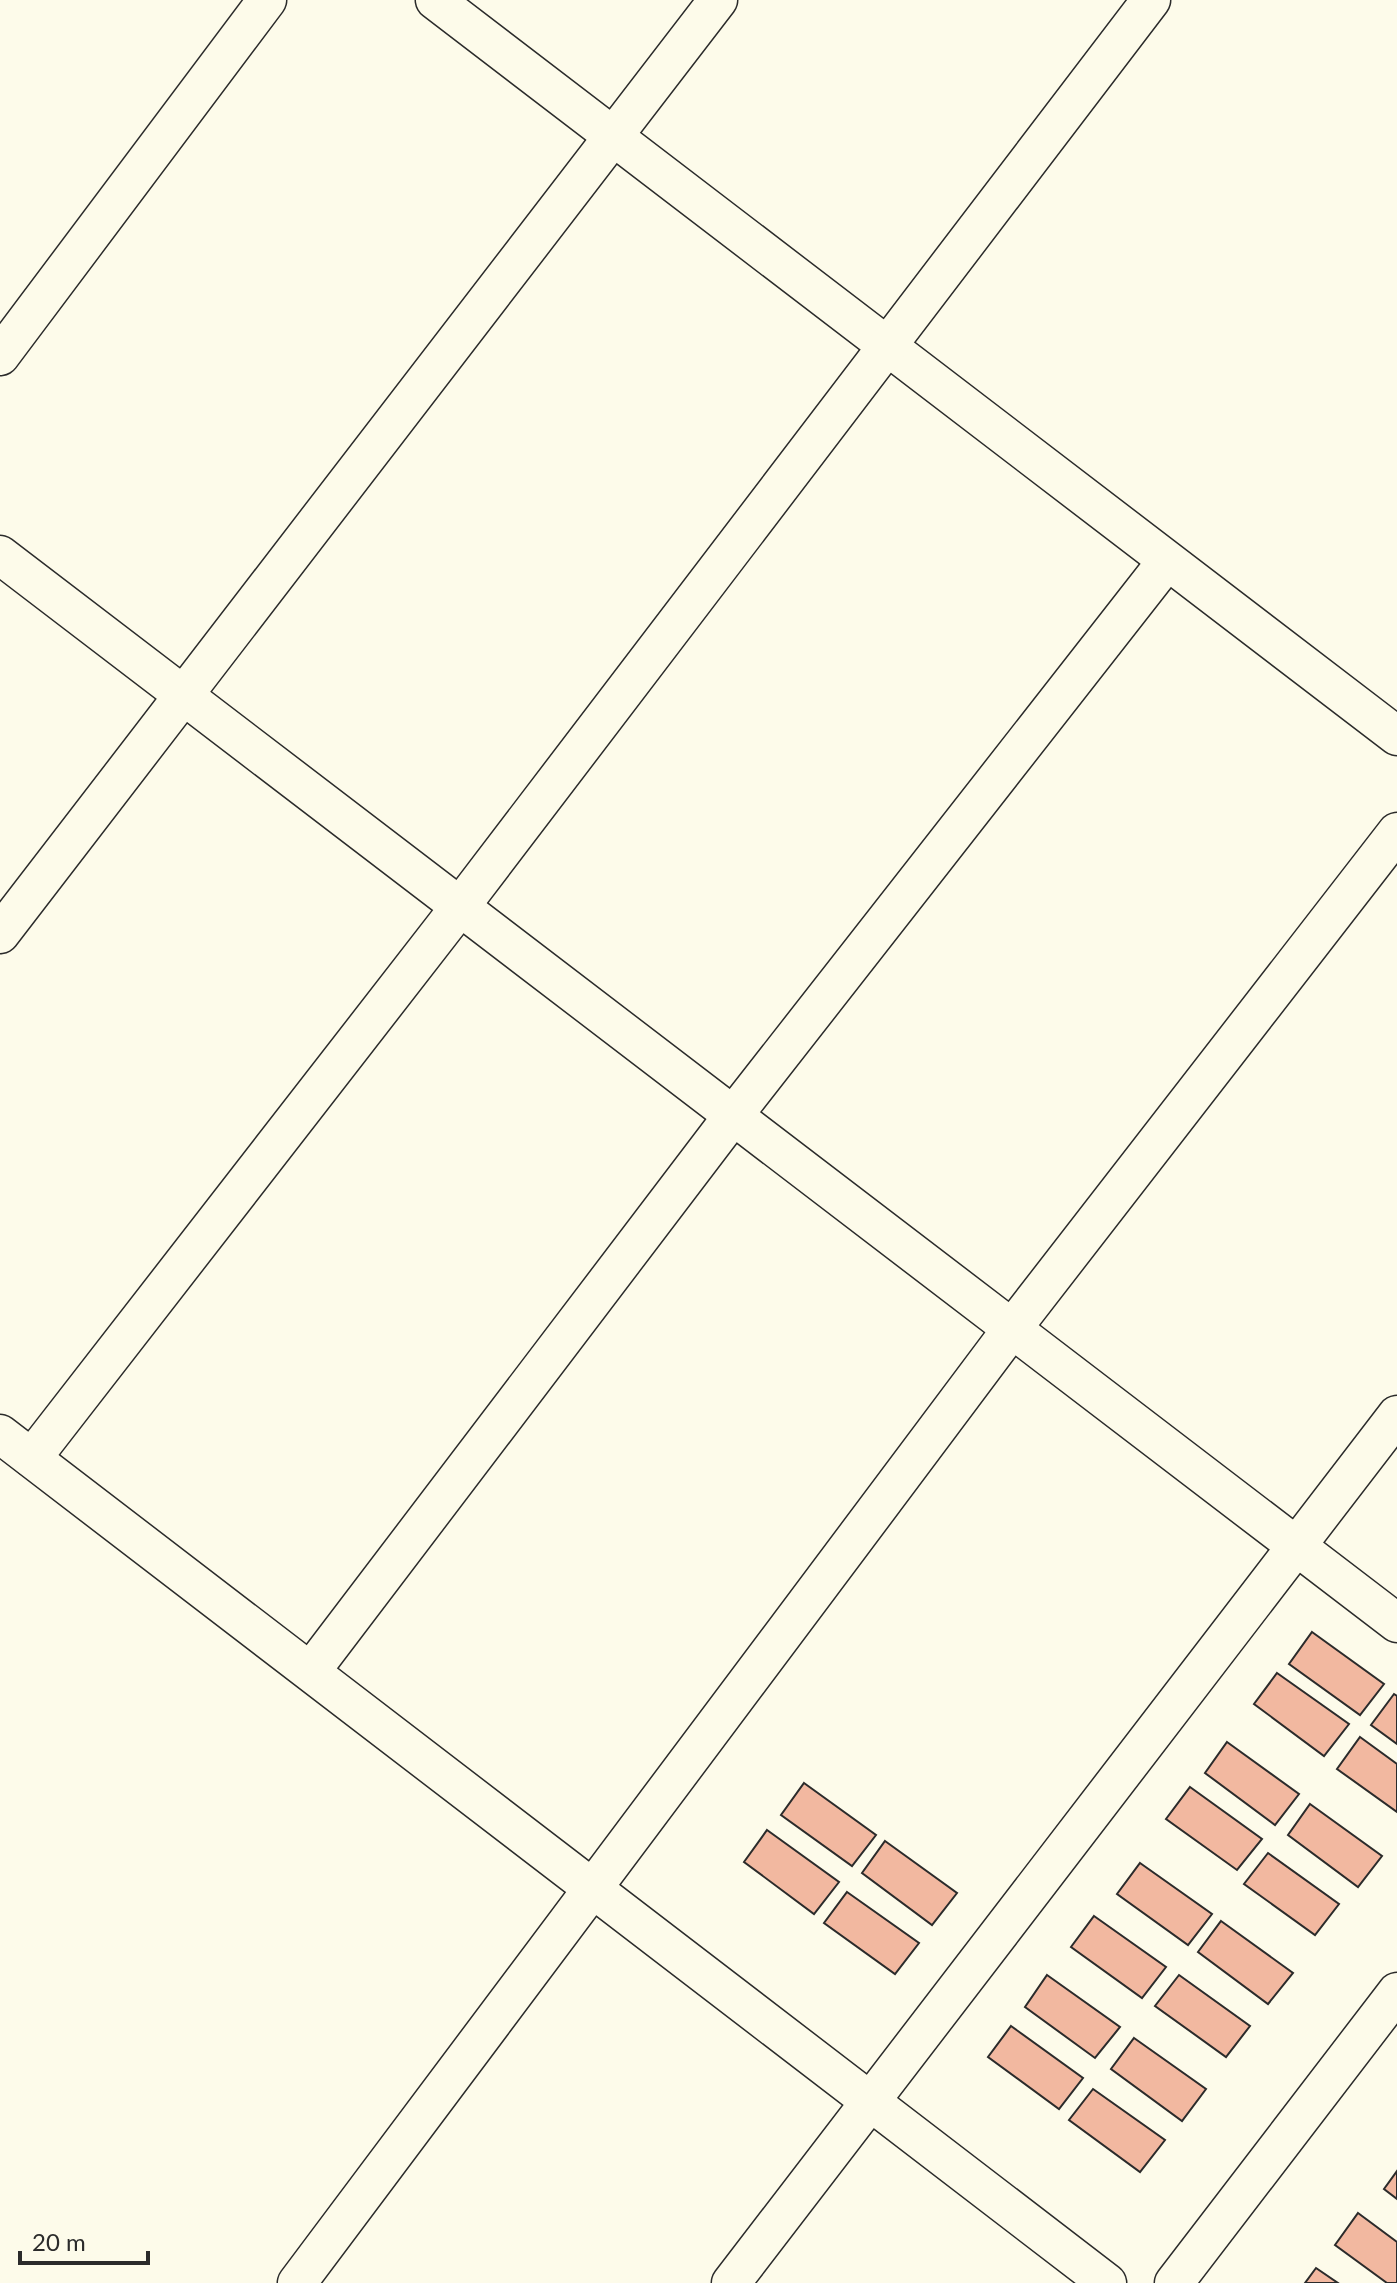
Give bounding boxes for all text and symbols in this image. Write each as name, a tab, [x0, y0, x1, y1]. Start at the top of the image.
scale bar	[20, 2215, 148, 2265]
text: 20 m	[32, 2227, 86, 2256]

